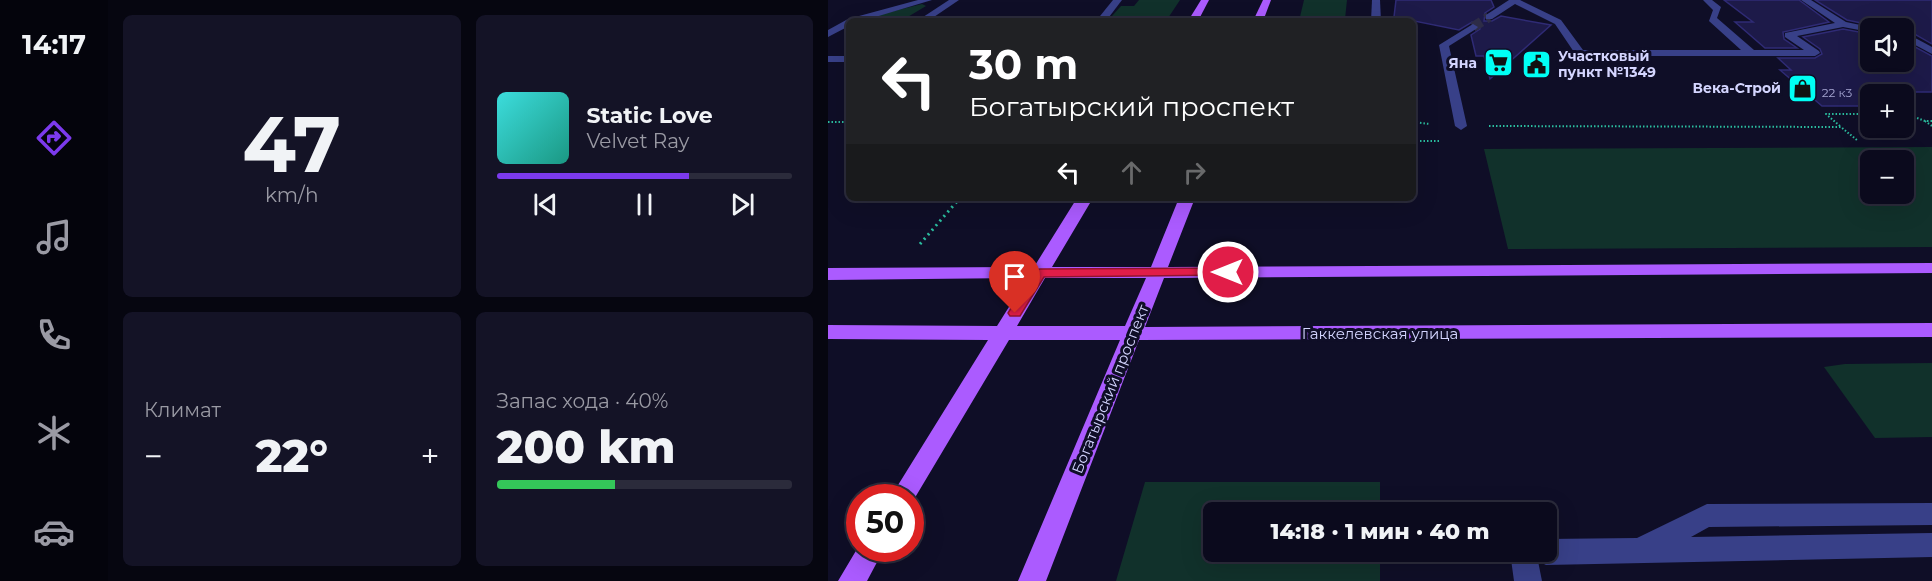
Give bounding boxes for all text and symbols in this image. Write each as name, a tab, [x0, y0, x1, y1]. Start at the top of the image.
map controls	[1860, 18, 1914, 204]
button: sound	[1860, 18, 1914, 72]
text: 14:17	[22, 28, 86, 61]
text: 30 m	[969, 38, 1078, 90]
icon: left	[870, 42, 948, 120]
supermarket icon: Яна	[1482, 47, 1514, 79]
place label: Участковый пункт №1349	[1558, 47, 1656, 81]
public building icon: Участковый пункт №1349	[1521, 48, 1553, 80]
place label: Яна	[1449, 54, 1477, 72]
shop icon: Века-Строй	[1786, 72, 1818, 104]
place label: Века-Строй	[1693, 79, 1781, 97]
button: +	[1860, 84, 1914, 138]
house number: 22 к3	[1822, 85, 1852, 100]
text: Богатырский проспект	[969, 90, 1294, 123]
text: 47	[242, 96, 341, 192]
text: Static Love	[587, 102, 713, 129]
icon: directions	[33, 117, 75, 159]
text: Velvet Ray	[587, 129, 689, 153]
button: −	[1860, 150, 1914, 204]
icon: left	[1052, 156, 1085, 189]
icon: ahead	[1115, 156, 1148, 189]
icon: right	[1178, 156, 1211, 189]
text: km/h	[265, 183, 318, 207]
icon: previous	[529, 188, 562, 221]
icon: pause	[628, 188, 661, 221]
icon: next	[726, 188, 759, 221]
icon: music	[33, 216, 75, 258]
position arrow	[1196, 240, 1260, 304]
pin	[989, 251, 1040, 313]
icon: arrive	[998, 260, 1031, 293]
street label: Богатырский проспект	[1067, 301, 1153, 476]
icon: phone	[33, 314, 75, 356]
street label: Гаккелевская улица	[1302, 324, 1458, 343]
text: Запас хода · 40%	[497, 389, 668, 413]
text: Климат	[144, 398, 221, 422]
icon: climate	[33, 412, 75, 454]
text: 200 km	[497, 419, 676, 474]
text: 22°	[255, 428, 328, 483]
text: −	[144, 436, 163, 476]
text: +	[421, 436, 440, 476]
speed limit sign: 50	[846, 484, 924, 562]
icon: car	[33, 511, 75, 553]
text: 14:18 · 1 мин · 40 m	[1271, 518, 1489, 545]

